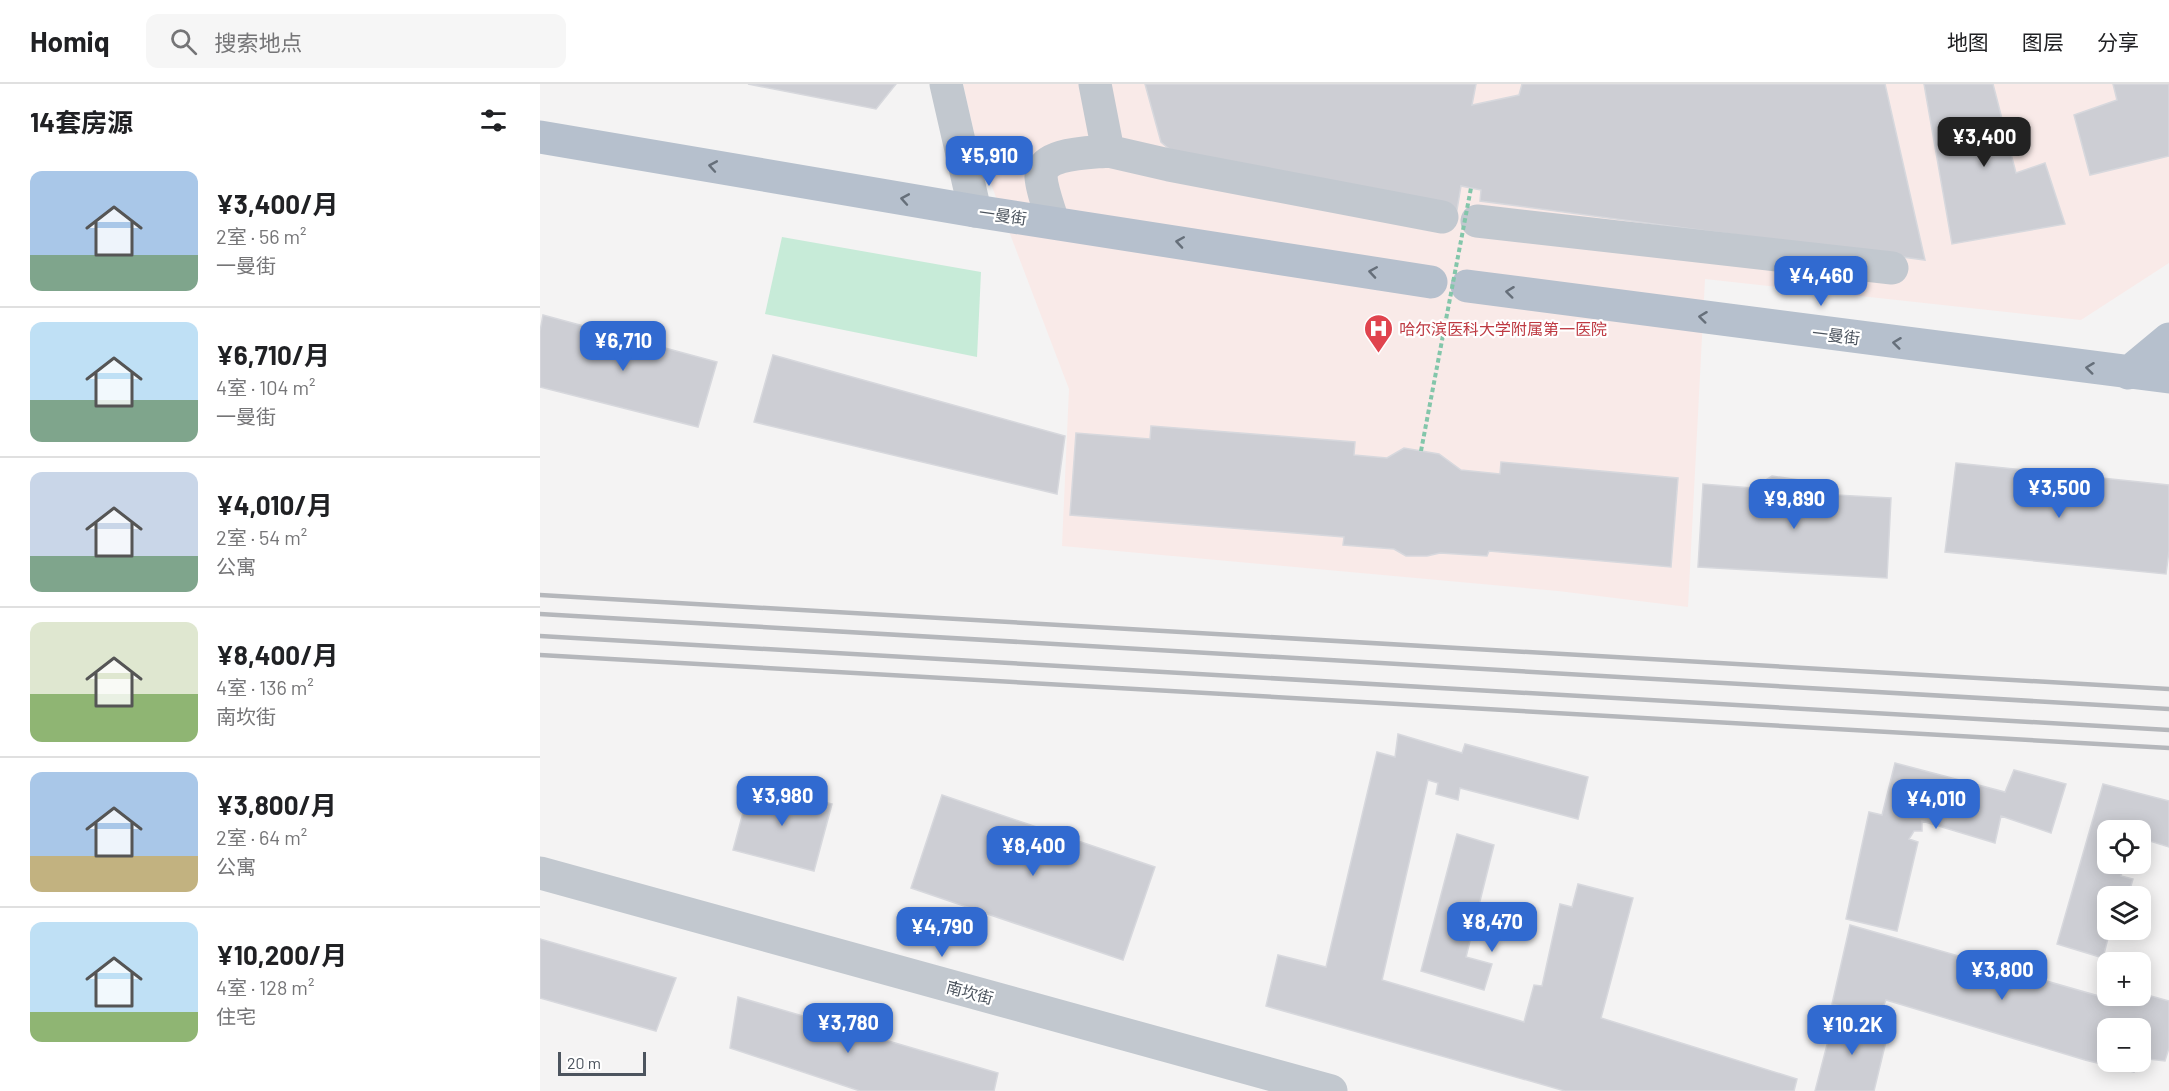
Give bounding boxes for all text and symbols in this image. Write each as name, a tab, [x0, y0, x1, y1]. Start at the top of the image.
search box	[146, 14, 566, 68]
text: Homiq	[30, 24, 110, 58]
icon: search	[167, 25, 200, 58]
text: 搜索地点	[215, 29, 303, 55]
text: 地图	[1947, 29, 1989, 54]
text: 图层	[2022, 29, 2064, 54]
text: 分享	[2097, 29, 2139, 54]
icon: filters	[477, 104, 510, 137]
text: 14套房源	[30, 106, 133, 137]
pin: ¥3,400	[1935, 117, 2033, 168]
text: ¥3,400	[1952, 124, 2016, 148]
pin: ¥5,910	[940, 136, 1038, 187]
text: ¥5,910	[960, 143, 1018, 167]
one-way arrow	[708, 161, 717, 173]
text: ¥3,400/月	[216, 188, 338, 219]
one-way arrow	[900, 193, 910, 206]
icon: home	[78, 195, 150, 267]
street label: 一曼街	[978, 202, 1028, 228]
text: 2室 · 56 m²	[216, 224, 307, 248]
one-way arrow	[1176, 236, 1186, 249]
text: 一曼街	[216, 253, 276, 277]
pin: ¥4,460	[1772, 256, 1870, 307]
text: ¥4,460	[1788, 263, 1854, 287]
one-way arrow	[1368, 267, 1378, 279]
one-way arrow	[1505, 286, 1515, 299]
hospital icon: 哈尔滨医科大学附属第一医院	[1362, 312, 1394, 354]
one-way arrow	[1699, 312, 1708, 324]
place label: 哈尔滨医科大学附属第一医院	[1399, 319, 1607, 338]
pin: ¥6,710	[574, 321, 672, 372]
street label: 一曼街	[1811, 323, 1861, 347]
text: ¥6,710	[594, 328, 652, 352]
one-way arrow	[1892, 337, 1901, 349]
text: ¥6,710/月	[216, 339, 330, 370]
icon: home	[78, 346, 150, 418]
one-way arrow	[2085, 362, 2095, 374]
text: 4室 · 104 m²	[216, 375, 316, 399]
text: 一曼街	[216, 404, 276, 428]
pin: ¥3,500	[2010, 468, 2108, 519]
text: ¥3,500	[2027, 475, 2091, 499]
pin: ¥9,890	[1745, 479, 1843, 530]
text: ¥9,890	[1763, 486, 1825, 510]
text: ¥4,010/月	[216, 489, 333, 520]
icon: home	[78, 496, 150, 568]
text: 2室 · 54 m²	[216, 525, 307, 549]
text: 公寓	[216, 554, 256, 578]
text: ¥8,400/月	[216, 639, 338, 670]
icon: home	[78, 646, 150, 718]
text: 4室 · 136 m²	[216, 675, 314, 699]
text: 南坎街	[216, 704, 276, 728]
pin: ¥3,980	[733, 776, 831, 827]
pin: ¥4,010	[1887, 779, 1985, 830]
text: ¥3,980	[751, 783, 813, 807]
text: ¥4,010	[1906, 786, 1966, 810]
text: ¥3,800/月	[216, 789, 337, 820]
icon: home	[78, 796, 150, 868]
map controls	[2097, 820, 2151, 1072]
button: locate	[2097, 820, 2151, 874]
text: 2室 · 64 m²	[216, 825, 307, 849]
pin: ¥8,400	[984, 826, 1082, 877]
text: ¥8,400	[1001, 833, 1065, 857]
text: 公寓	[216, 854, 256, 878]
button: layers	[2097, 886, 2151, 940]
pin: ¥8,470	[1443, 902, 1541, 953]
pin: ¥4,790	[893, 907, 991, 958]
text: ¥8,470	[1461, 909, 1523, 933]
text: ¥4,790	[910, 914, 974, 938]
text: ¥10,200/月	[216, 939, 347, 970]
icon: home	[78, 946, 150, 1018]
pin: ¥3,800	[1953, 950, 2051, 1001]
button: +	[2097, 952, 2151, 1006]
text: ¥3,800	[1970, 957, 2034, 981]
text: 4室 · 128 m²	[216, 975, 314, 999]
street label: 南坎街	[944, 977, 996, 1007]
pin: ¥3,780	[799, 1003, 897, 1054]
text: 住宅	[216, 1004, 256, 1028]
pin: ¥10.2K	[1803, 1005, 1901, 1056]
text: ¥3,780	[817, 1010, 879, 1034]
text: ¥10.2K	[1821, 1012, 1883, 1036]
button: −	[2097, 1018, 2151, 1072]
scale bar	[558, 1049, 646, 1076]
text: 20 m	[567, 1053, 601, 1072]

